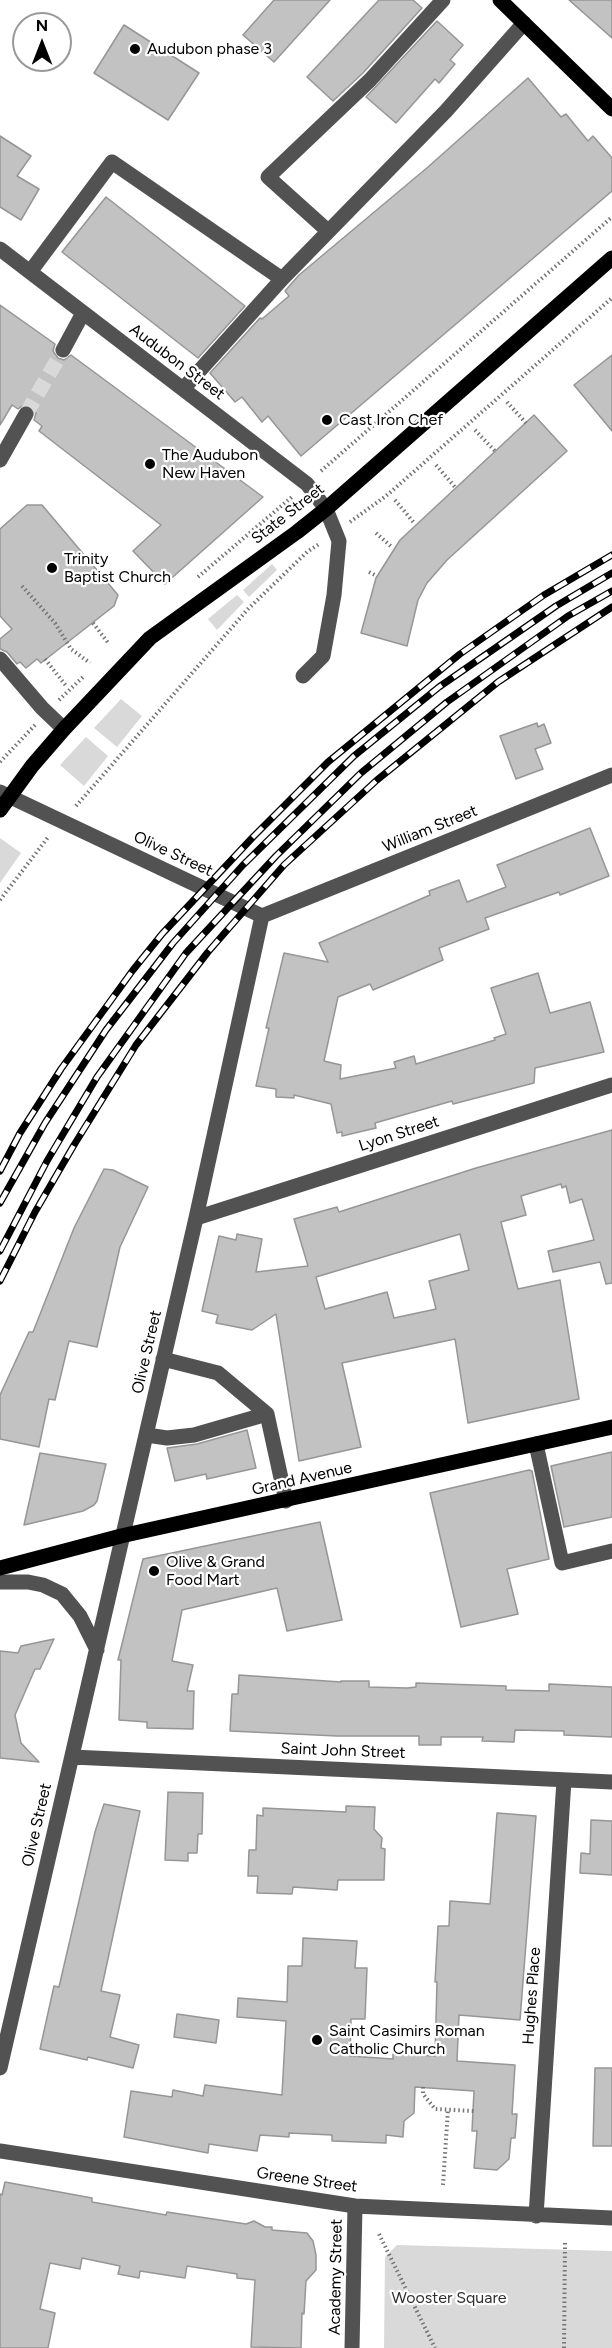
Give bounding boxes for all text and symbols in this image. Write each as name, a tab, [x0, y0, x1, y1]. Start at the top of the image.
north arrow	[12, 12, 72, 72]
text: N	[36, 16, 48, 35]
place label: Audubon phase 3	[147, 39, 272, 59]
marker: Audubon phase 3	[128, 42, 142, 56]
street label: Audubon Street	[126, 320, 228, 404]
place label: Cast Iron Chef	[339, 410, 443, 430]
marker: Cast Iron Chef	[320, 413, 334, 427]
place label: The Audubon New Haven	[162, 445, 258, 483]
marker: The Audubon New Haven	[143, 457, 157, 471]
street label: State Street	[248, 480, 328, 548]
place label: Trinity Baptist Church	[64, 549, 171, 587]
marker: Trinity Baptist Church	[45, 561, 59, 575]
street label: William Street	[380, 801, 480, 857]
street label: Olive Street	[130, 827, 216, 881]
street label: Lyon Street	[356, 1112, 442, 1156]
street label: Olive Street	[128, 1308, 166, 1396]
street label: Grand Avenue	[250, 1458, 354, 1500]
place label: Olive & Grand Food Mart	[166, 1552, 265, 1590]
marker: Olive & Grand Food Mart	[147, 1564, 161, 1578]
street label: Saint John Street	[280, 1739, 406, 1763]
street label: Olive Street	[18, 1781, 56, 1869]
street label: Hughes Place	[519, 1947, 545, 2045]
place label: Saint Casimirs Roman Catholic Church	[329, 2021, 485, 2059]
marker: Saint Casimirs Roman Catholic Church	[310, 2033, 324, 2047]
street label: Greene Street	[255, 2163, 359, 2197]
street label: Academy Street	[325, 2219, 347, 2335]
park label: Wooster Square	[391, 2288, 507, 2308]

